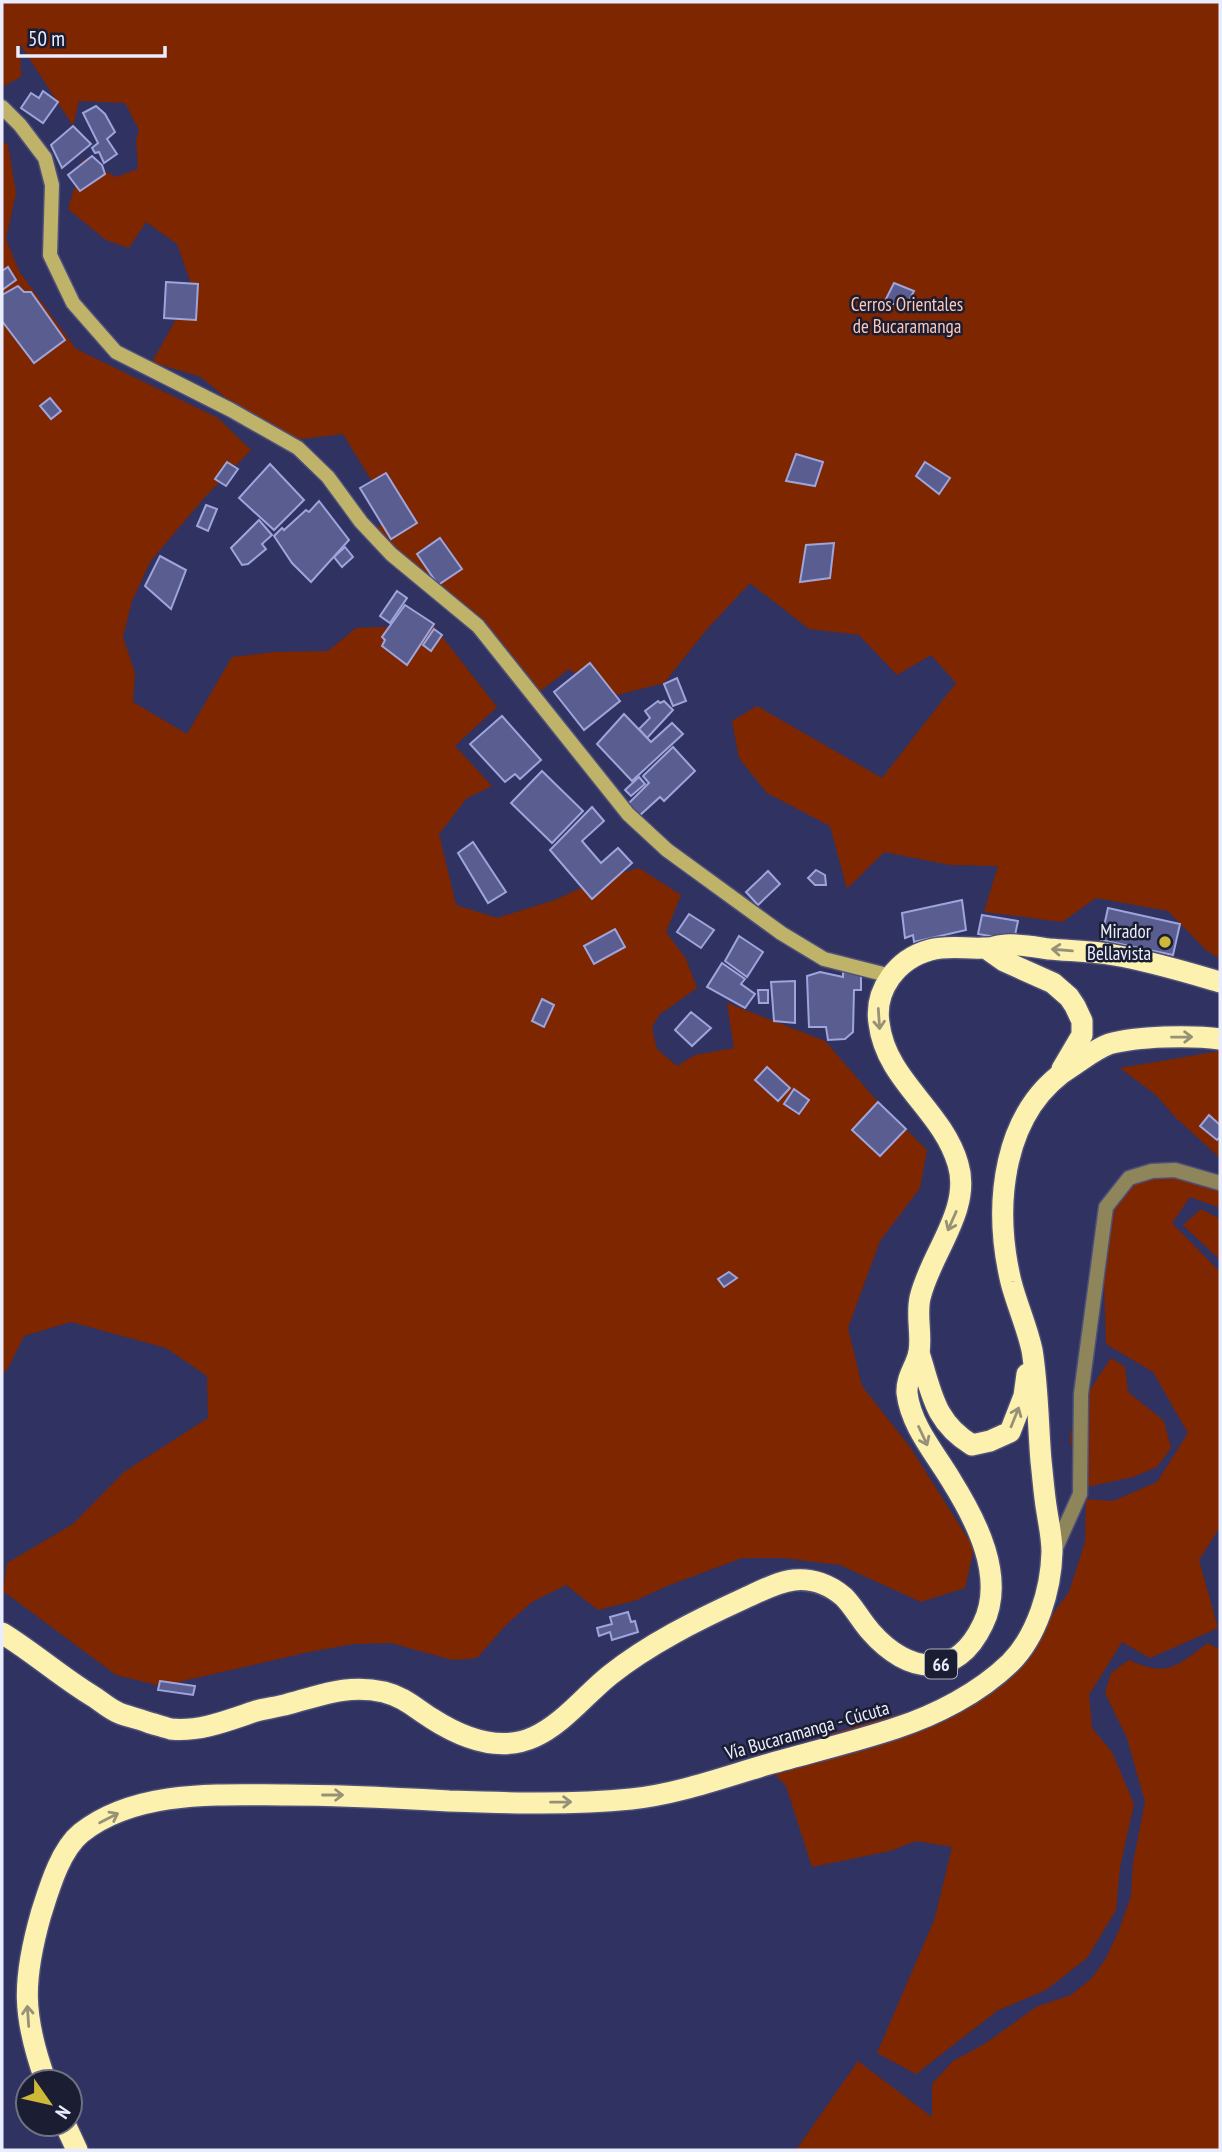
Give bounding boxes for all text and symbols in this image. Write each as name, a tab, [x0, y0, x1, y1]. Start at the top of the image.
scale bar	[18, 14, 164, 58]
text: 50 m	[28, 25, 65, 52]
park label: Cerros Orientales de Bucaramanga	[851, 292, 963, 338]
place label: Mirador Bellavista	[1087, 919, 1152, 965]
marker: Mirador Bellavista	[1157, 934, 1173, 950]
one-way arrow	[1051, 943, 1074, 956]
one-way arrow	[872, 1007, 885, 1030]
one-way arrow	[1171, 1031, 1194, 1044]
one-way arrow	[945, 1210, 958, 1231]
one-way arrow	[1010, 1407, 1023, 1429]
one-way arrow	[917, 1425, 931, 1446]
road number: 66	[925, 1650, 957, 1679]
street label: Vía Bucaramanga - Cúcuta	[721, 1695, 892, 1765]
one-way arrow	[322, 1788, 345, 1802]
one-way arrow	[549, 1795, 572, 1808]
one-way arrow	[98, 1810, 119, 1824]
one-way arrow	[21, 2006, 34, 2028]
north arrow	[14, 2068, 84, 2138]
text: N	[50, 2102, 76, 2123]

